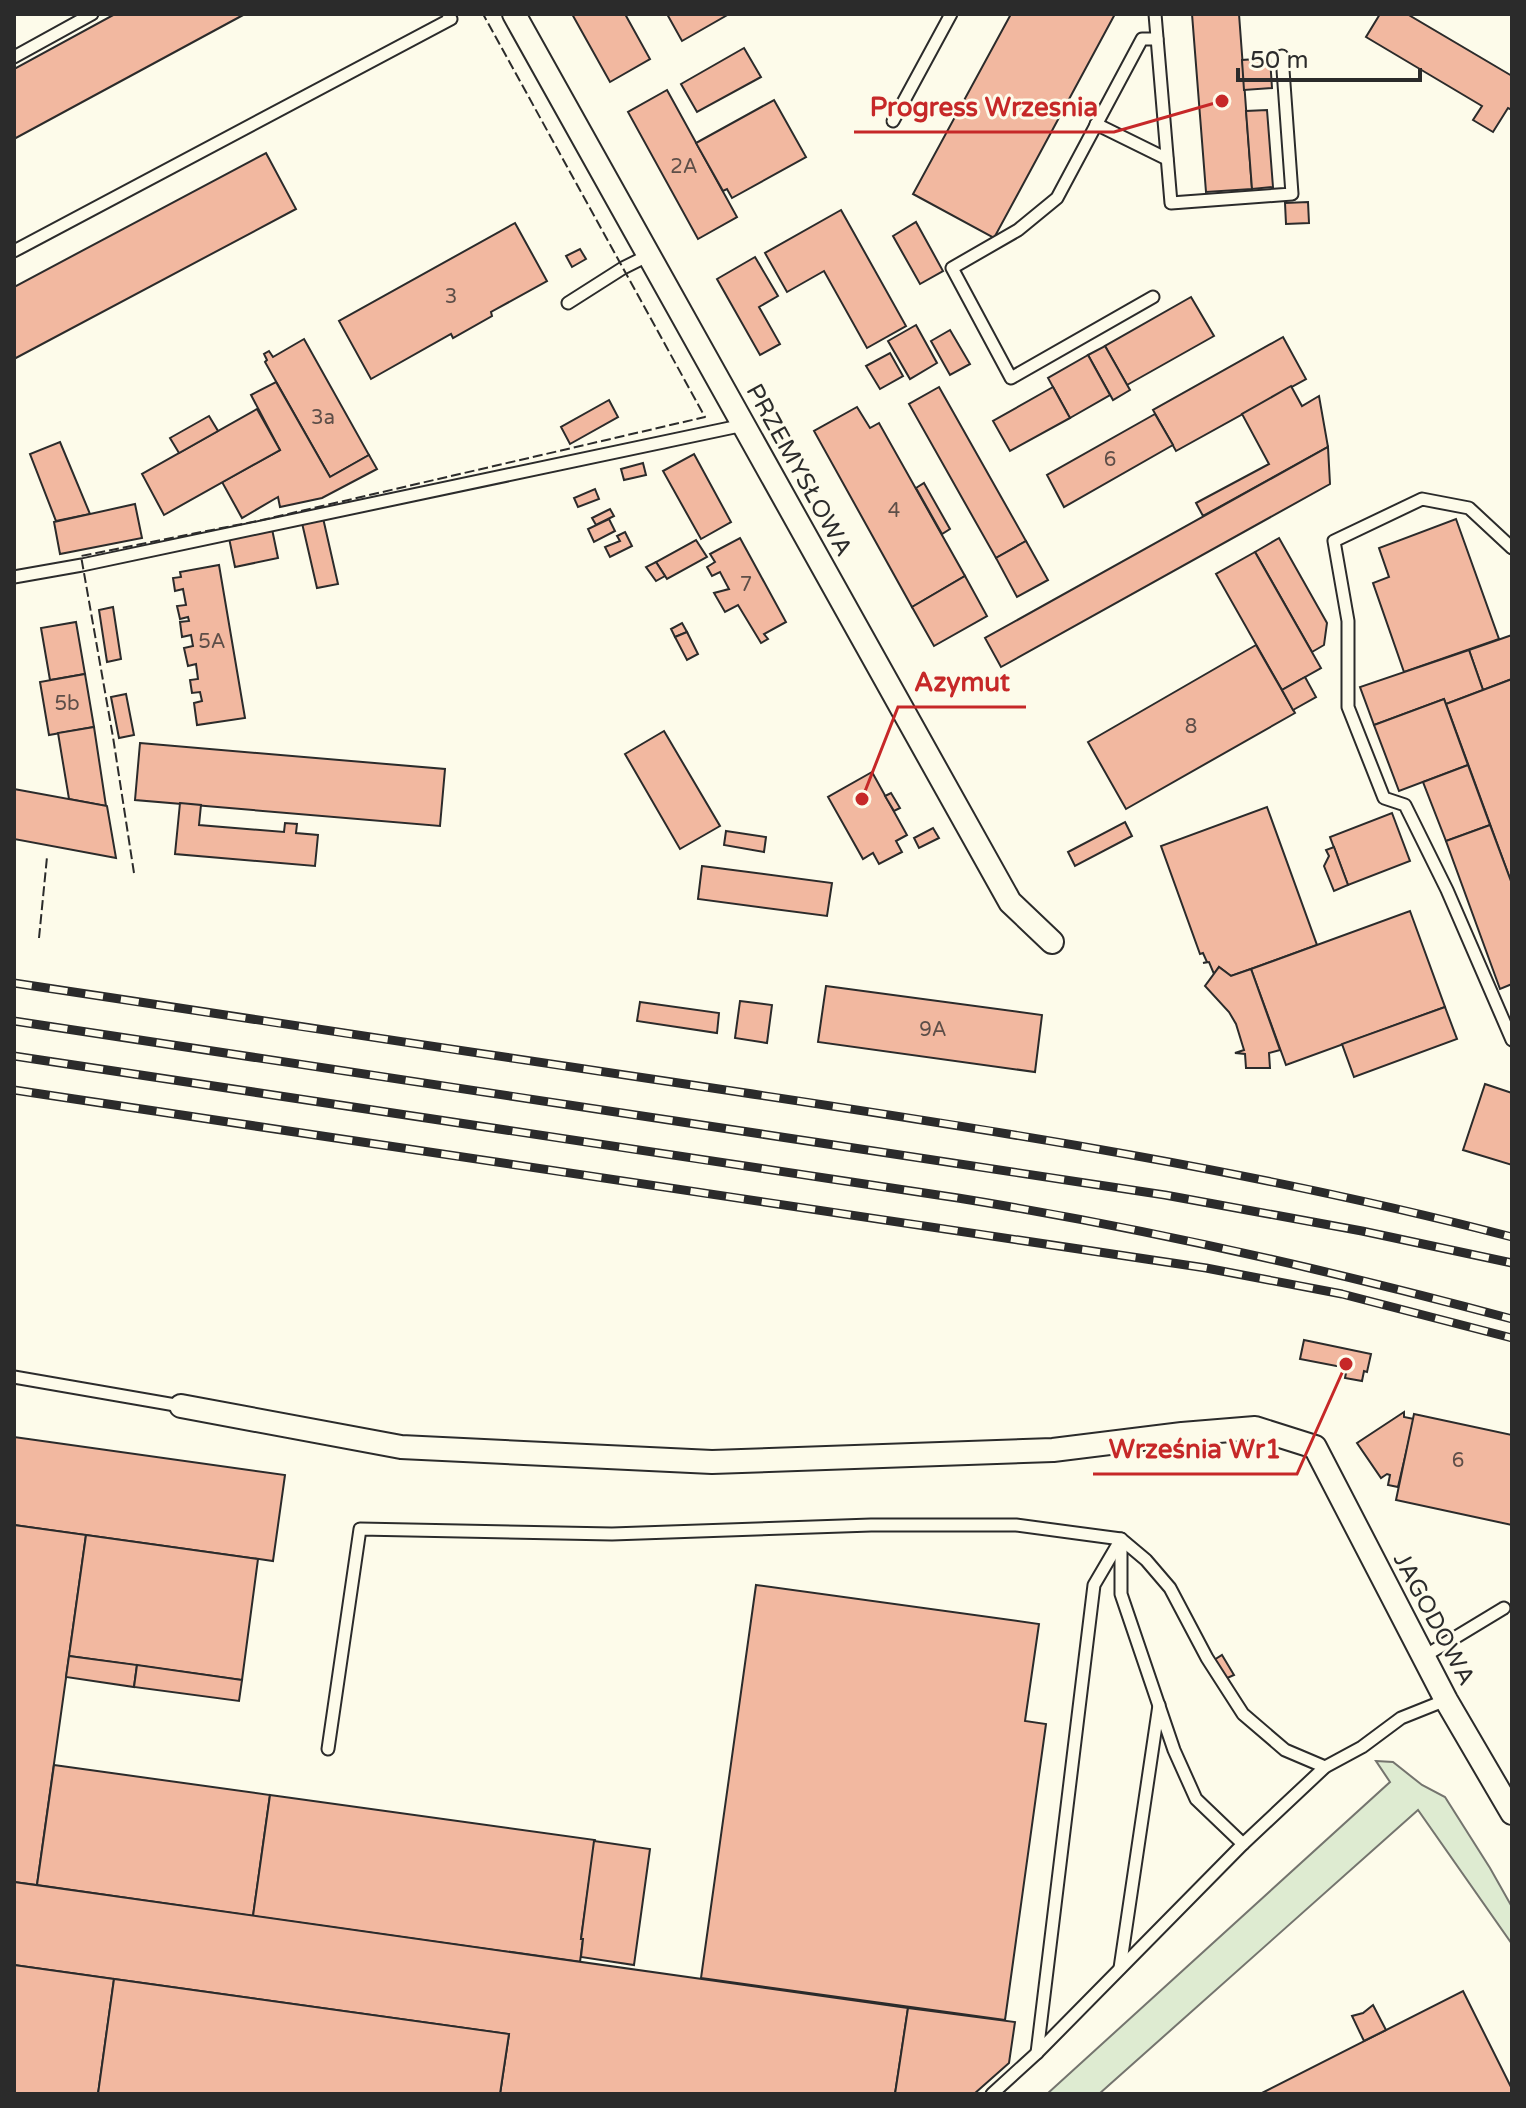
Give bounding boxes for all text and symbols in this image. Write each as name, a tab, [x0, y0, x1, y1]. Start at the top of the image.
scale bar	[1238, 32, 1420, 82]
text: 50 m	[1250, 46, 1308, 75]
callout: Progress Wrzesnia	[854, 82, 1114, 132]
text: Progress Wrzesnia	[870, 92, 1098, 123]
house number: 2A	[670, 155, 698, 179]
house number: 3	[445, 285, 457, 309]
street label: PRZEMYSŁOWA	[740, 379, 858, 561]
house number: 3a	[311, 406, 335, 430]
house number: 6	[1104, 448, 1116, 472]
house number: 4	[888, 499, 900, 523]
house number: 7	[740, 573, 752, 597]
house number: 5A	[198, 630, 226, 654]
callout: Azymut	[898, 657, 1026, 707]
text: Azymut	[914, 667, 1010, 698]
house number: 5b	[54, 692, 80, 716]
house number: 8	[1185, 715, 1197, 739]
house number: 9A	[919, 1018, 947, 1042]
callout: Września Wr1	[1093, 1424, 1297, 1474]
text: Września Wr1	[1109, 1434, 1281, 1465]
house number: 6	[1452, 1449, 1464, 1473]
street label: JAGODOWA	[1387, 1548, 1481, 1690]

